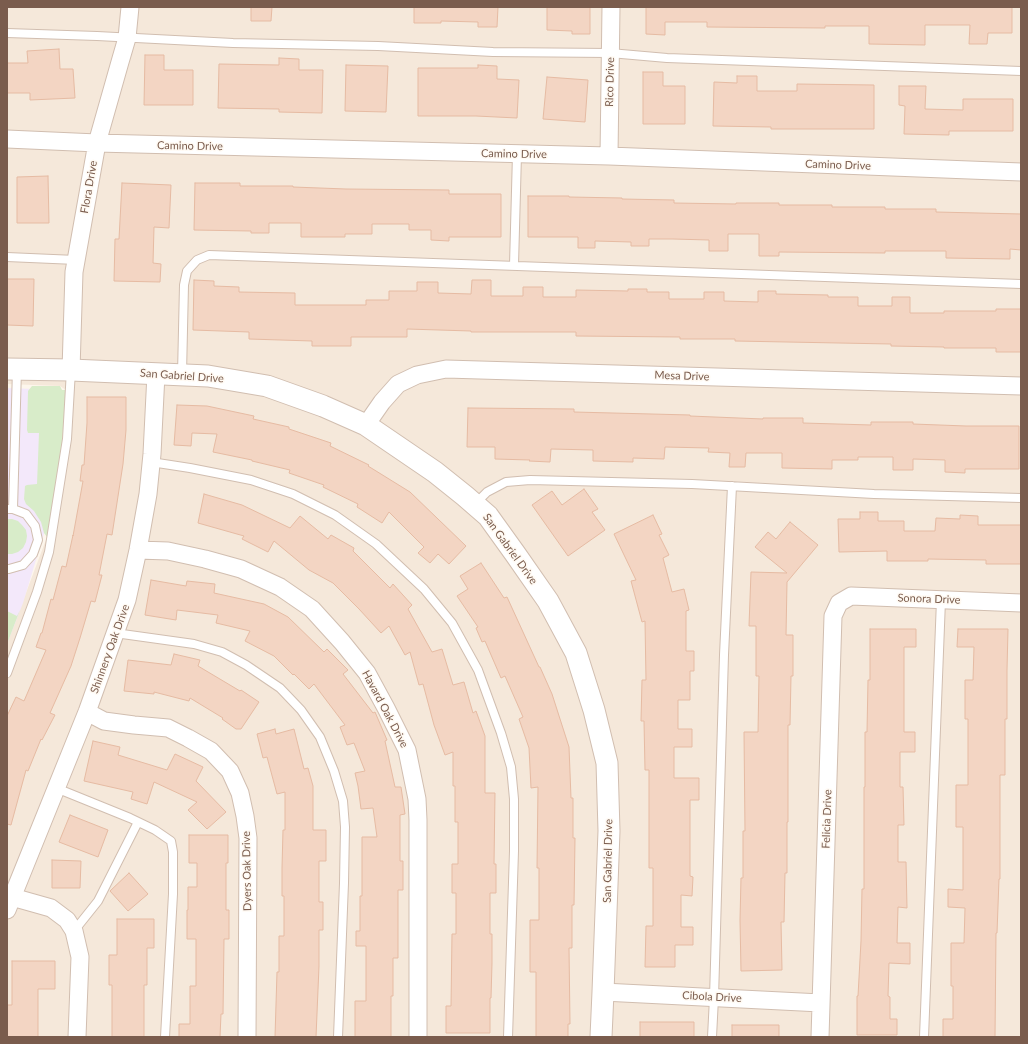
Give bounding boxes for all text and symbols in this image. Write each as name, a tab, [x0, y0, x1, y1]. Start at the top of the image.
street label: Rico Drive	[603, 57, 617, 107]
street label: Camino Drive	[157, 139, 223, 153]
street label: Camino Drive	[481, 147, 547, 161]
street label: Camino Drive	[805, 157, 871, 173]
street label: Flora Drive	[78, 160, 100, 214]
street label: San Gabriel Drive	[140, 366, 224, 386]
street label: Mesa Drive	[654, 368, 710, 384]
street label: San Gabriel Drive	[480, 511, 540, 587]
street label: Sonora Drive	[897, 591, 961, 607]
street label: Shinnery Oak Drive	[88, 603, 132, 695]
street label: Havard Oak Drive	[359, 668, 411, 750]
street label: Felicia Drive	[819, 789, 835, 849]
street label: San Gabriel Drive	[601, 819, 615, 903]
street label: Dyers Oak Drive	[240, 831, 254, 911]
street label: Cibola Drive	[682, 989, 742, 1005]

